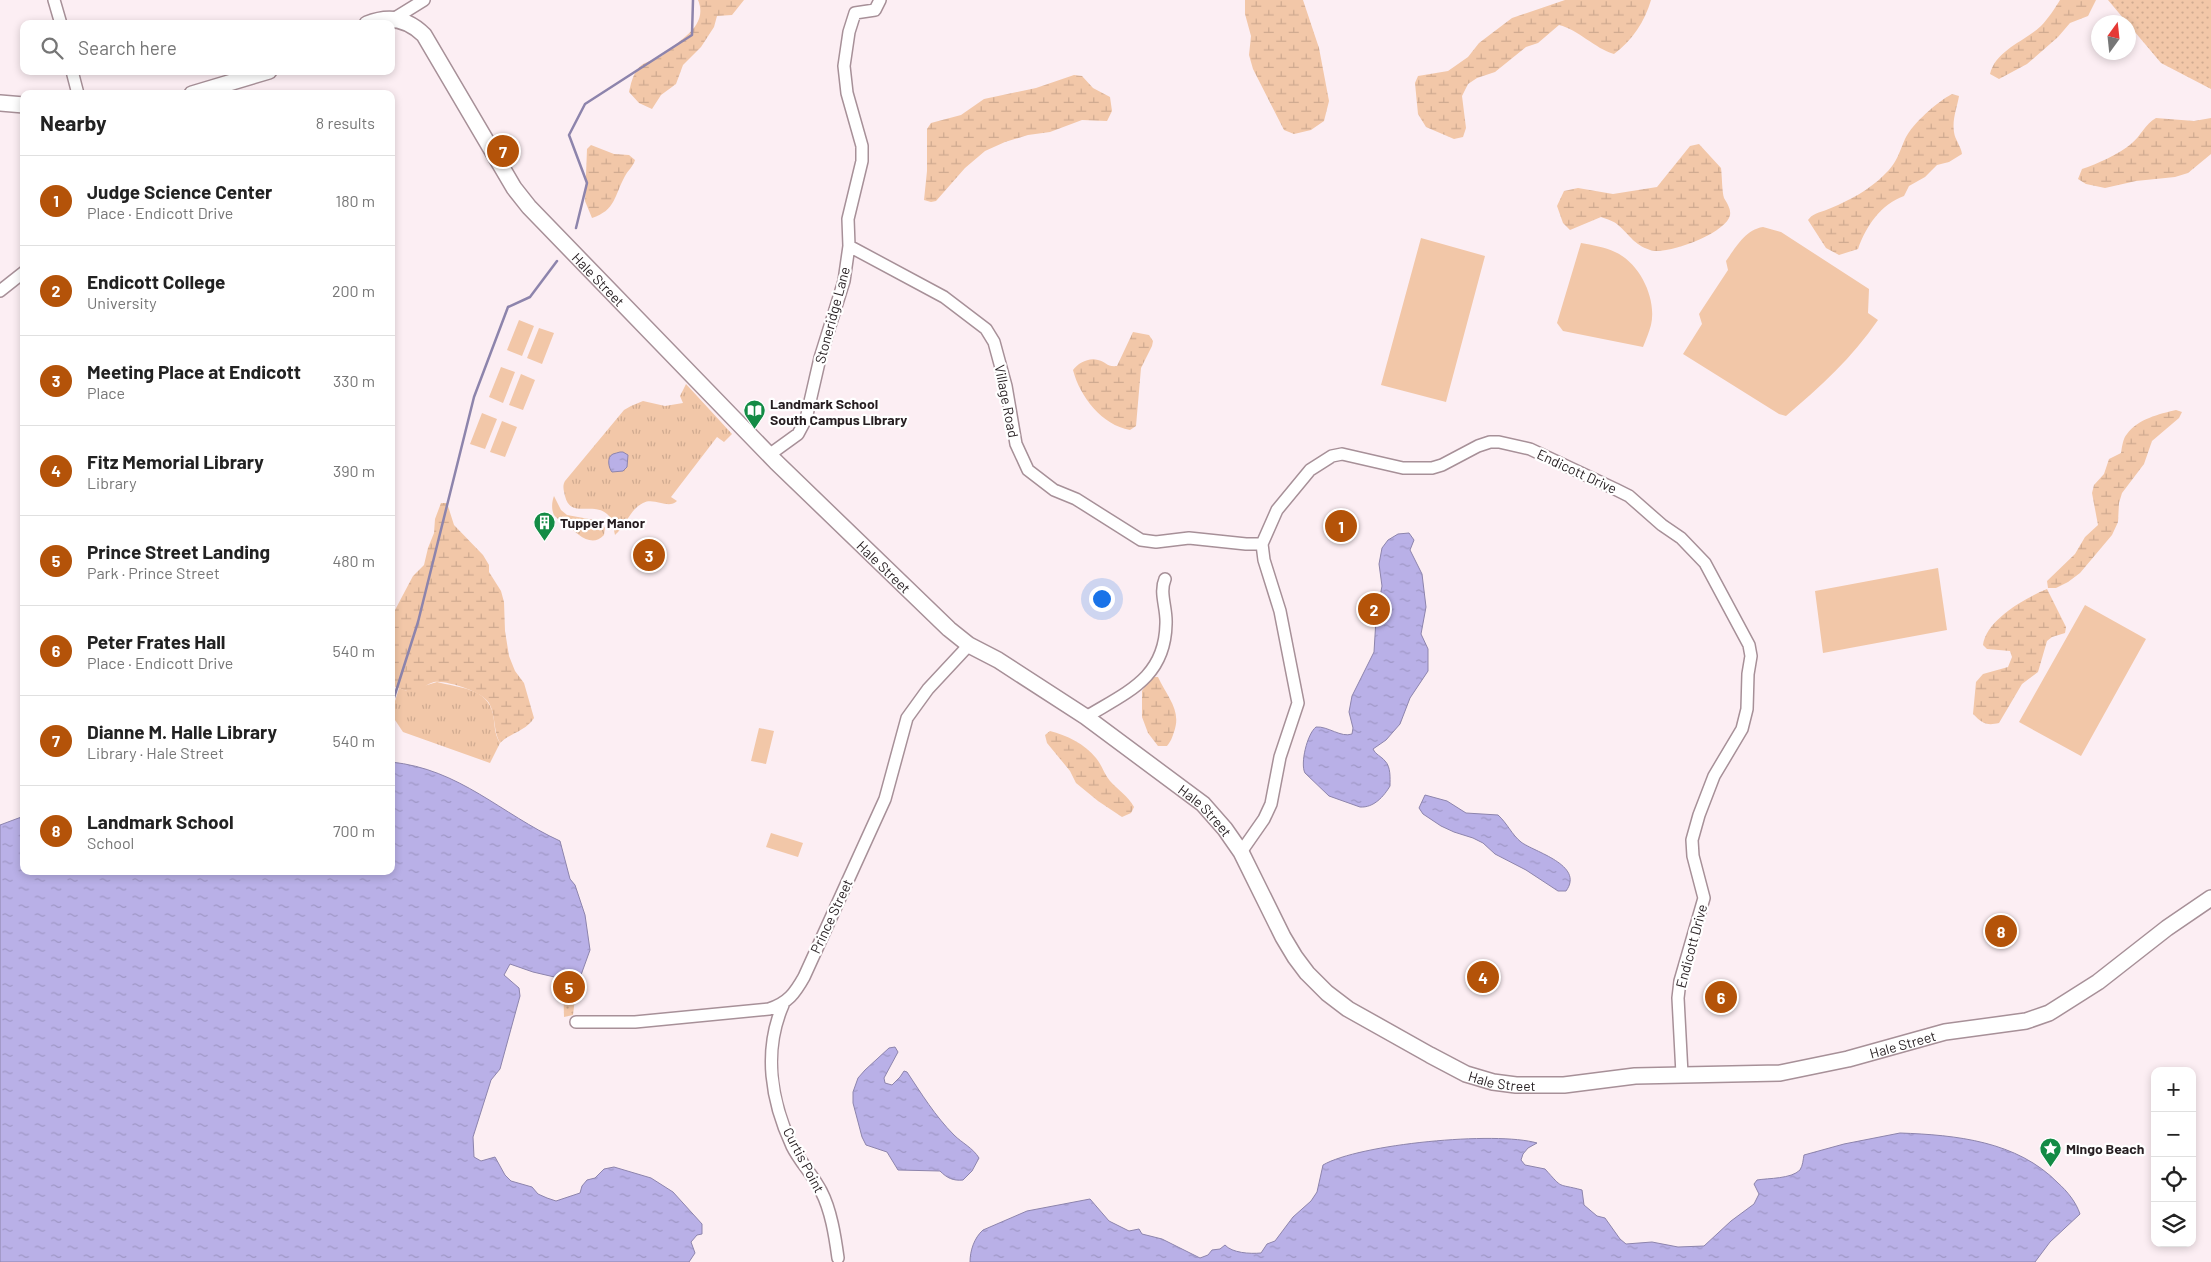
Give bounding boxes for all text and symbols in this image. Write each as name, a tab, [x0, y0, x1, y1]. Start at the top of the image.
north arrow	[2091, 15, 2136, 60]
search box	[20, 20, 395, 75]
icon: search	[38, 34, 66, 62]
text: Search here	[78, 36, 177, 59]
text: Nearby	[40, 110, 106, 135]
text: 8 results	[316, 113, 375, 132]
pin: 7	[487, 132, 519, 170]
text: Judge Science Center	[87, 180, 272, 203]
text: 1	[53, 191, 59, 210]
text: 180 m	[336, 191, 375, 210]
text: Place · Endicott Drive	[87, 203, 233, 222]
street label: Hale Street	[569, 249, 629, 309]
street label: Stoneridge Lane	[811, 265, 853, 365]
text: Endicott College	[87, 270, 225, 293]
text: 2	[52, 281, 60, 300]
text: 200 m	[332, 281, 375, 300]
text: University	[87, 293, 157, 312]
text: Meeting Place at Endicott	[87, 360, 301, 383]
street label: Village Road	[992, 363, 1022, 439]
text: 3	[52, 371, 60, 390]
text: 330 m	[333, 371, 375, 390]
text: Place	[87, 383, 125, 402]
place label: Landmark School South Campus Library	[770, 395, 907, 428]
library icon: Landmark School South Campus Library	[742, 399, 766, 430]
street label: Endicott Drive	[1534, 445, 1620, 497]
text: Fitz Memorial Library	[87, 450, 264, 473]
text: 4	[51, 461, 61, 480]
text: 390 m	[333, 461, 375, 480]
text: Library	[87, 473, 137, 492]
pin: 1	[1325, 507, 1357, 545]
building icon: Tupper Manor	[532, 510, 556, 541]
place label: Tupper Manor	[560, 514, 646, 531]
pin: 3	[633, 536, 665, 574]
street label: Hale Street	[854, 537, 915, 596]
text: Prince Street Landing	[87, 540, 270, 563]
text: 5	[52, 551, 60, 570]
text: 480 m	[332, 551, 375, 570]
text: Park · Prince Street	[87, 563, 220, 582]
your location	[1089, 586, 1115, 612]
pin: 2	[1358, 590, 1390, 628]
text: Peter Frates Hall	[87, 630, 225, 653]
text: 6	[52, 641, 60, 660]
text: 540 m	[332, 641, 375, 660]
text: Place · Endicott Drive	[87, 653, 233, 672]
text: Dianne M. Halle Library	[87, 720, 277, 743]
text: 7	[52, 731, 60, 750]
text: 540 m	[332, 731, 375, 750]
text: Library · Hale Street	[87, 743, 224, 762]
street label: Hale Street	[1175, 780, 1236, 839]
text: Landmark School	[87, 810, 234, 833]
text: 8	[52, 821, 60, 840]
text: 700 m	[333, 821, 375, 840]
text: School	[87, 833, 134, 852]
street label: Prince Street	[806, 876, 856, 956]
street label: Endicott Drive	[1672, 902, 1710, 990]
pin: 8	[1985, 912, 2017, 950]
pin: 4	[1467, 958, 1499, 996]
pin: 5	[553, 968, 585, 1006]
pin: 6	[1705, 978, 1737, 1016]
street label: Hale Street	[1867, 1026, 1938, 1061]
street label: Hale Street	[1466, 1067, 1536, 1094]
map controls	[2151, 1067, 2196, 1247]
button: +	[2151, 1067, 2196, 1112]
button: −	[2151, 1112, 2196, 1157]
street label: Curtis Point	[780, 1124, 828, 1196]
place icon: Mingo Beach	[2038, 1136, 2062, 1167]
place label: Mingo Beach	[2066, 1140, 2144, 1157]
button: locate	[2151, 1157, 2196, 1202]
button: layers	[2151, 1202, 2196, 1247]

